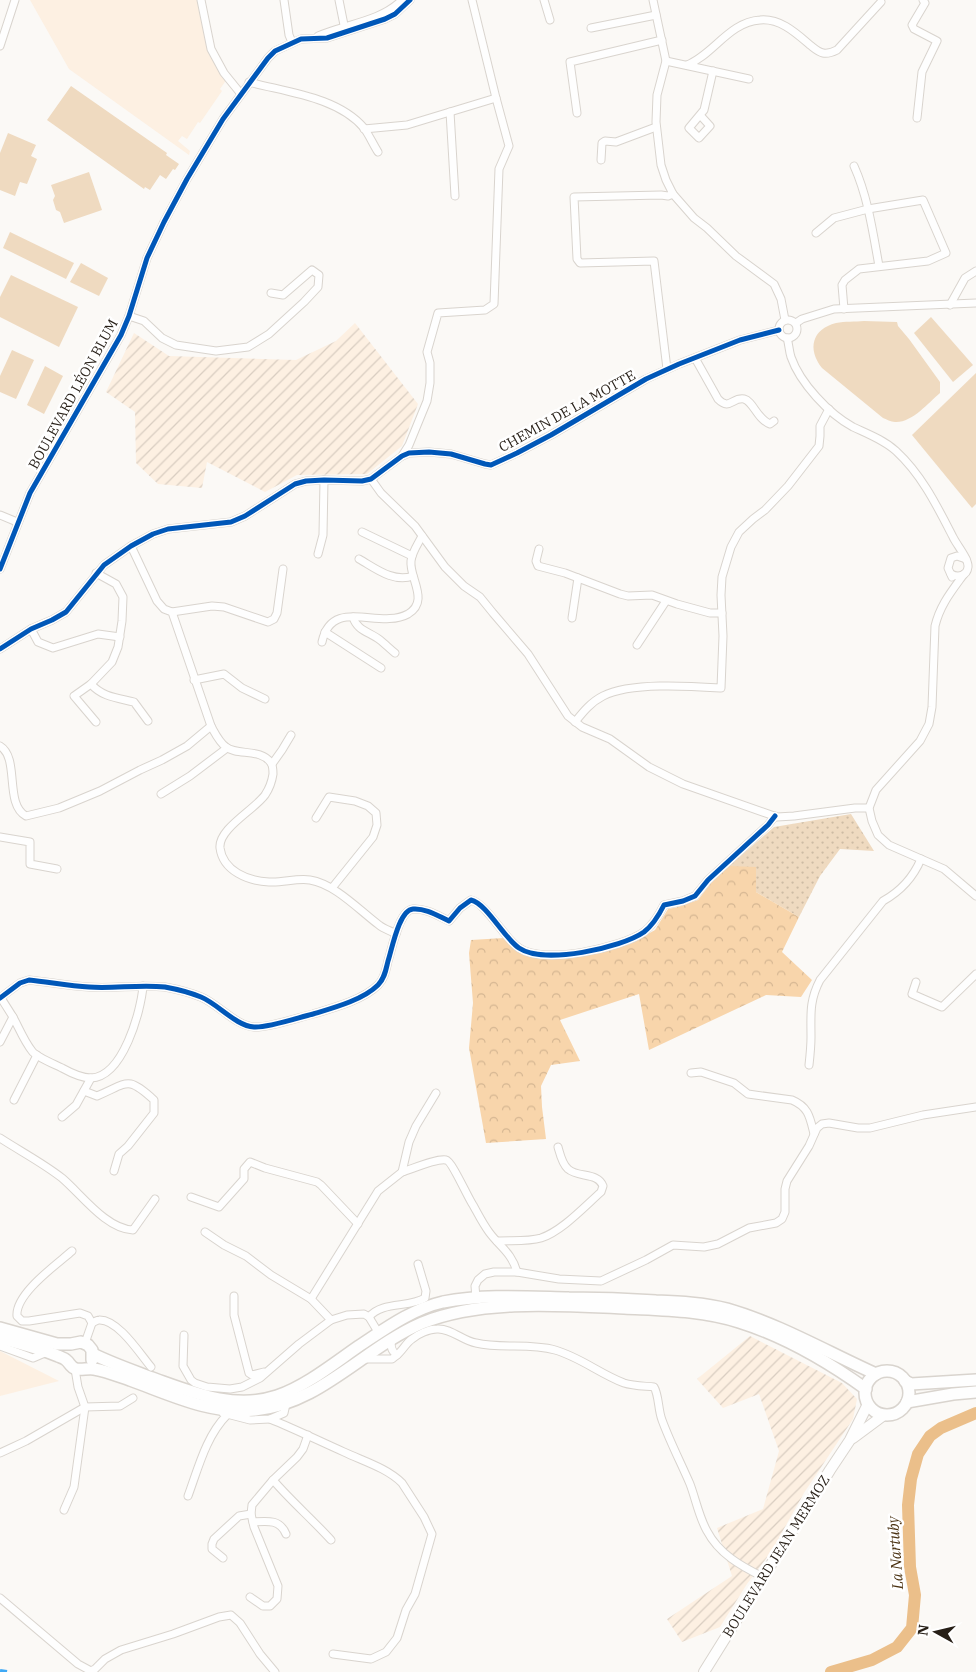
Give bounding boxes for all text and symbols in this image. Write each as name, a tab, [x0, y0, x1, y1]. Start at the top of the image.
street label: BOULEVARD LÉON BLUM	[23, 315, 122, 472]
street label: CHEMIN DE LA MOTTE	[496, 366, 638, 456]
street label: BOULEVARD JEAN MERMOZ	[718, 1471, 834, 1641]
water label: La Nartuby	[883, 1515, 907, 1591]
north arrow	[911, 1607, 961, 1657]
text: N	[913, 1623, 933, 1637]

